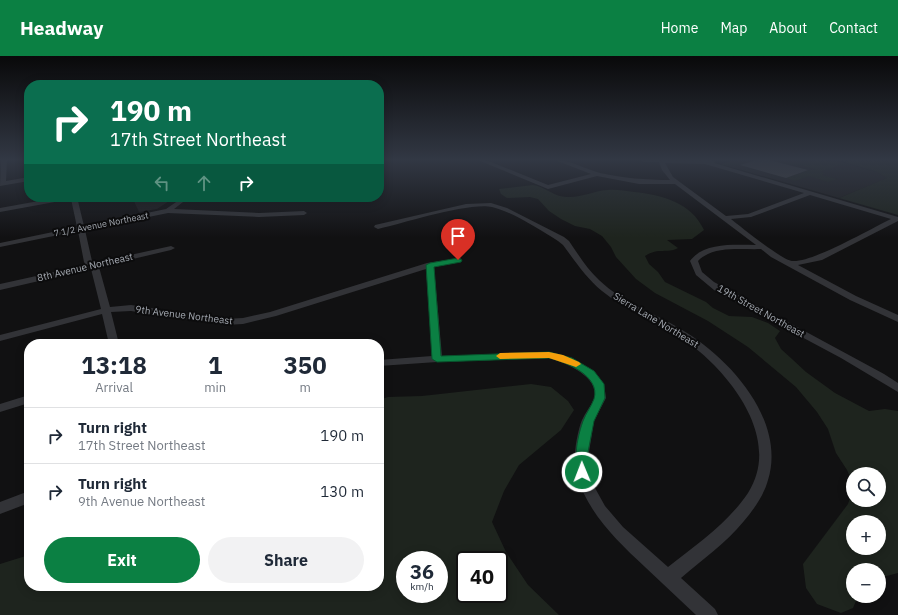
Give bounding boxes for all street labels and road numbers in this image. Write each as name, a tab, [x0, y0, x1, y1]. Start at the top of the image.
street label: 7 1/2 Avenue Northeast	[53, 209, 149, 239]
street label: 8th Avenue Northeast	[36, 250, 135, 284]
street label: 19th Street Northeast	[715, 282, 807, 341]
street label: Sierra Lane Northeast	[611, 289, 701, 351]
street label: 9th Avenue Northeast	[135, 303, 234, 327]

